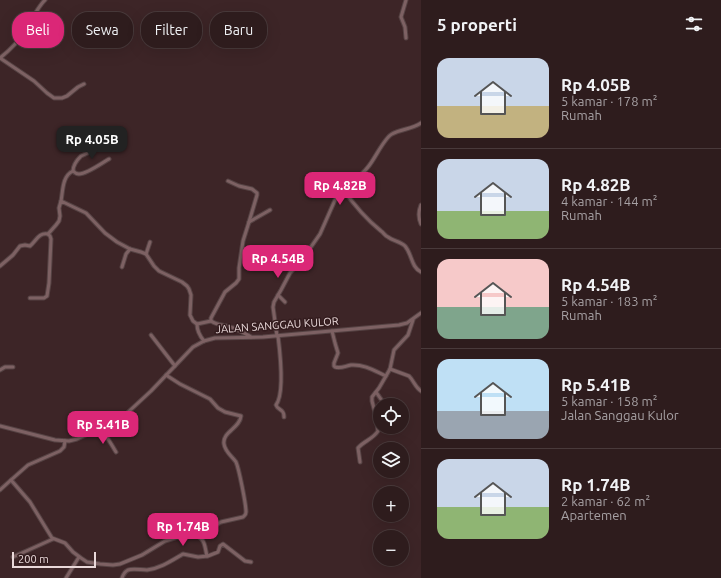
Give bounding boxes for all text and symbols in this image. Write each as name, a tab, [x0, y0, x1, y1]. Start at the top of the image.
chip: Beli	[12, 12, 64, 48]
chip: Sewa	[72, 12, 133, 48]
chip: Filter	[141, 12, 202, 48]
chip: Baru	[210, 12, 267, 48]
icon: filters	[683, 13, 705, 35]
text: 5 properti	[437, 15, 517, 34]
icon: home	[469, 74, 517, 122]
text: Rp 4.05B	[561, 75, 631, 94]
text: 5 kamar · 178 m²	[561, 94, 657, 108]
text: Rumah	[561, 108, 602, 122]
pin: Rp 4.05B	[51, 126, 133, 160]
text: Rp 4.05B	[65, 132, 119, 146]
pin: Rp 4.82B	[299, 172, 381, 206]
icon: home	[469, 175, 517, 223]
text: Rp 4.82B	[561, 175, 631, 194]
text: Rp 4.82B	[313, 178, 367, 192]
text: 4 kamar · 144 m²	[561, 194, 657, 208]
text: Rumah	[561, 208, 602, 222]
pin: Rp 4.54B	[237, 245, 319, 279]
text: Rp 4.54B	[251, 251, 305, 265]
icon: home	[469, 275, 517, 323]
text: Rp 4.54B	[561, 275, 631, 294]
text: 5 kamar · 183 m²	[561, 294, 657, 308]
text: Rumah	[561, 308, 602, 322]
street label: JALAN SANGGAU KULOR	[215, 315, 339, 335]
icon: home	[469, 375, 517, 423]
text: Rp 5.41B	[561, 375, 631, 394]
text: 5 kamar · 158 m²	[561, 394, 657, 408]
map controls	[373, 398, 409, 566]
button: locate	[373, 398, 409, 434]
text: Jalan Sanggau Kulor	[561, 408, 679, 422]
pin: Rp 5.41B	[62, 411, 144, 445]
text: Rp 5.41B	[76, 417, 130, 431]
button: layers	[373, 442, 409, 478]
icon: home	[469, 475, 517, 523]
text: Rp 1.74B	[561, 475, 631, 494]
button: +	[373, 486, 409, 522]
text: 2 kamar · 62 m²	[561, 494, 650, 508]
text: Apartemen	[561, 508, 627, 522]
pin: Rp 1.74B	[142, 513, 224, 547]
text: Rp 1.74B	[156, 519, 210, 533]
button: −	[373, 530, 409, 566]
scale bar	[12, 550, 96, 569]
text: 200 m	[18, 553, 49, 565]

